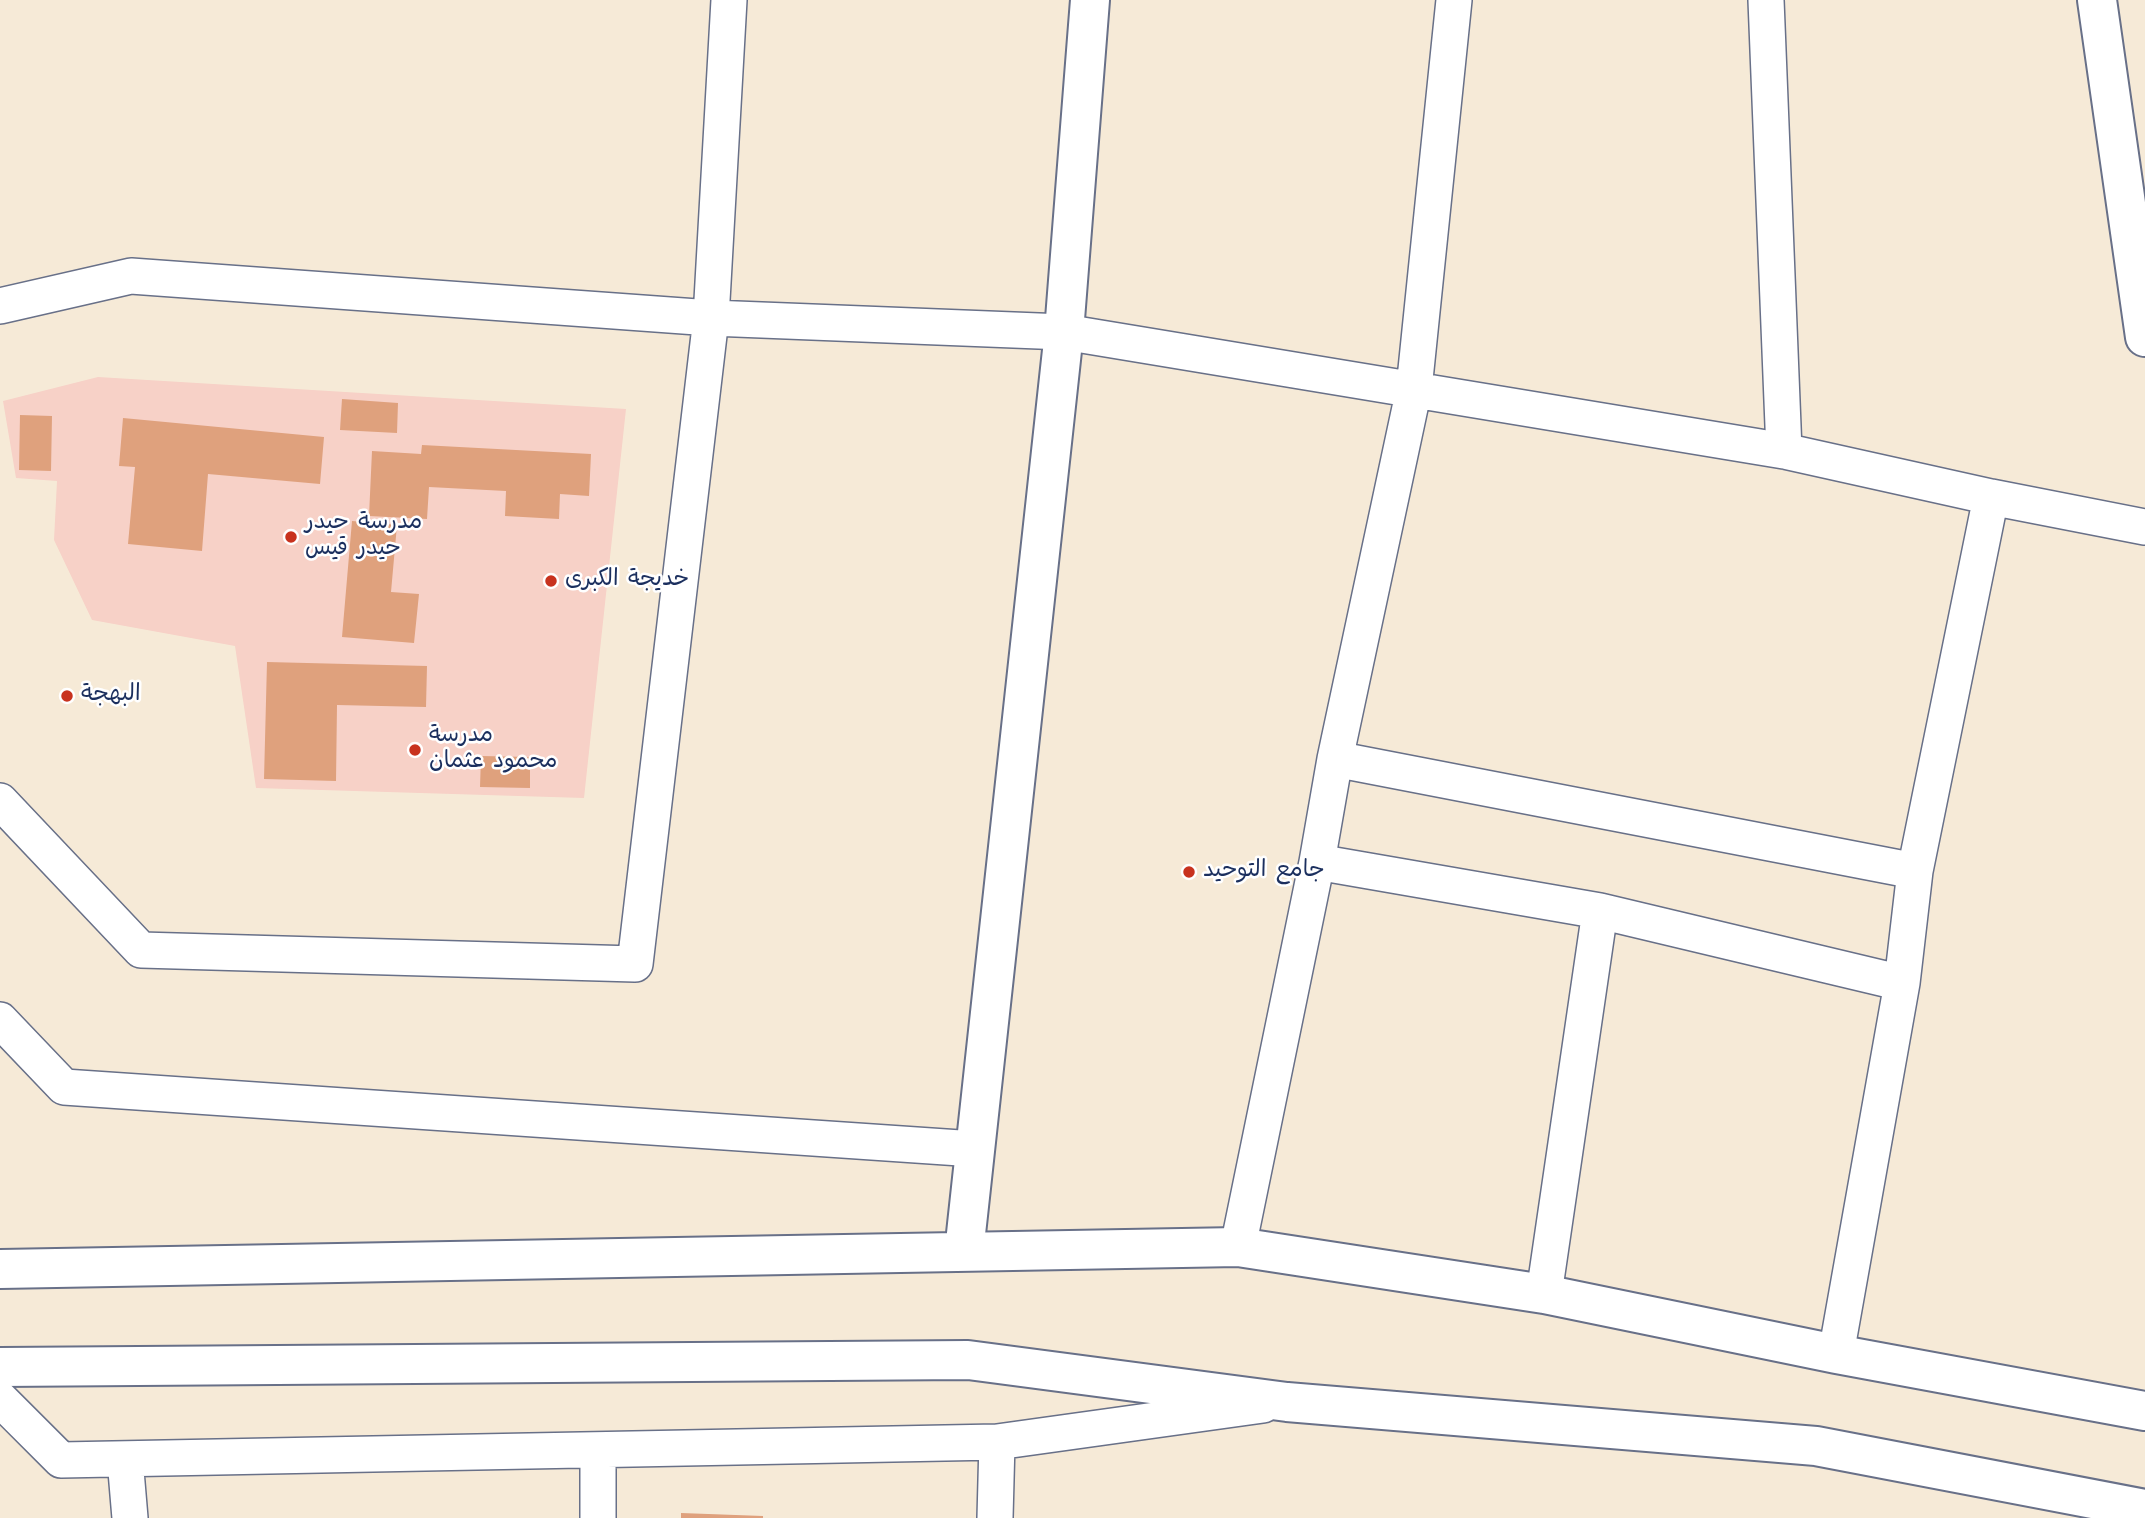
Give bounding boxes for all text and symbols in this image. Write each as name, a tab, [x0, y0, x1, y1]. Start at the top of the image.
place label: مدرسة حيدر حيدر قيس	[305, 510, 422, 564]
marker: مدرسة حيدر حيدر قيس	[283, 529, 299, 545]
place label: خديجة الكبرى	[565, 567, 689, 595]
marker: خديجة الكبرى	[543, 573, 559, 589]
place label: البهجة	[81, 682, 141, 710]
marker: البهجة	[59, 688, 75, 704]
place label: مدرسة محمود عثمان	[429, 723, 557, 777]
marker: مدرسة محمود عثمان	[407, 742, 423, 758]
place label: جامع التوحيد	[1203, 858, 1325, 886]
marker: جامع التوحيد	[1181, 864, 1197, 880]

